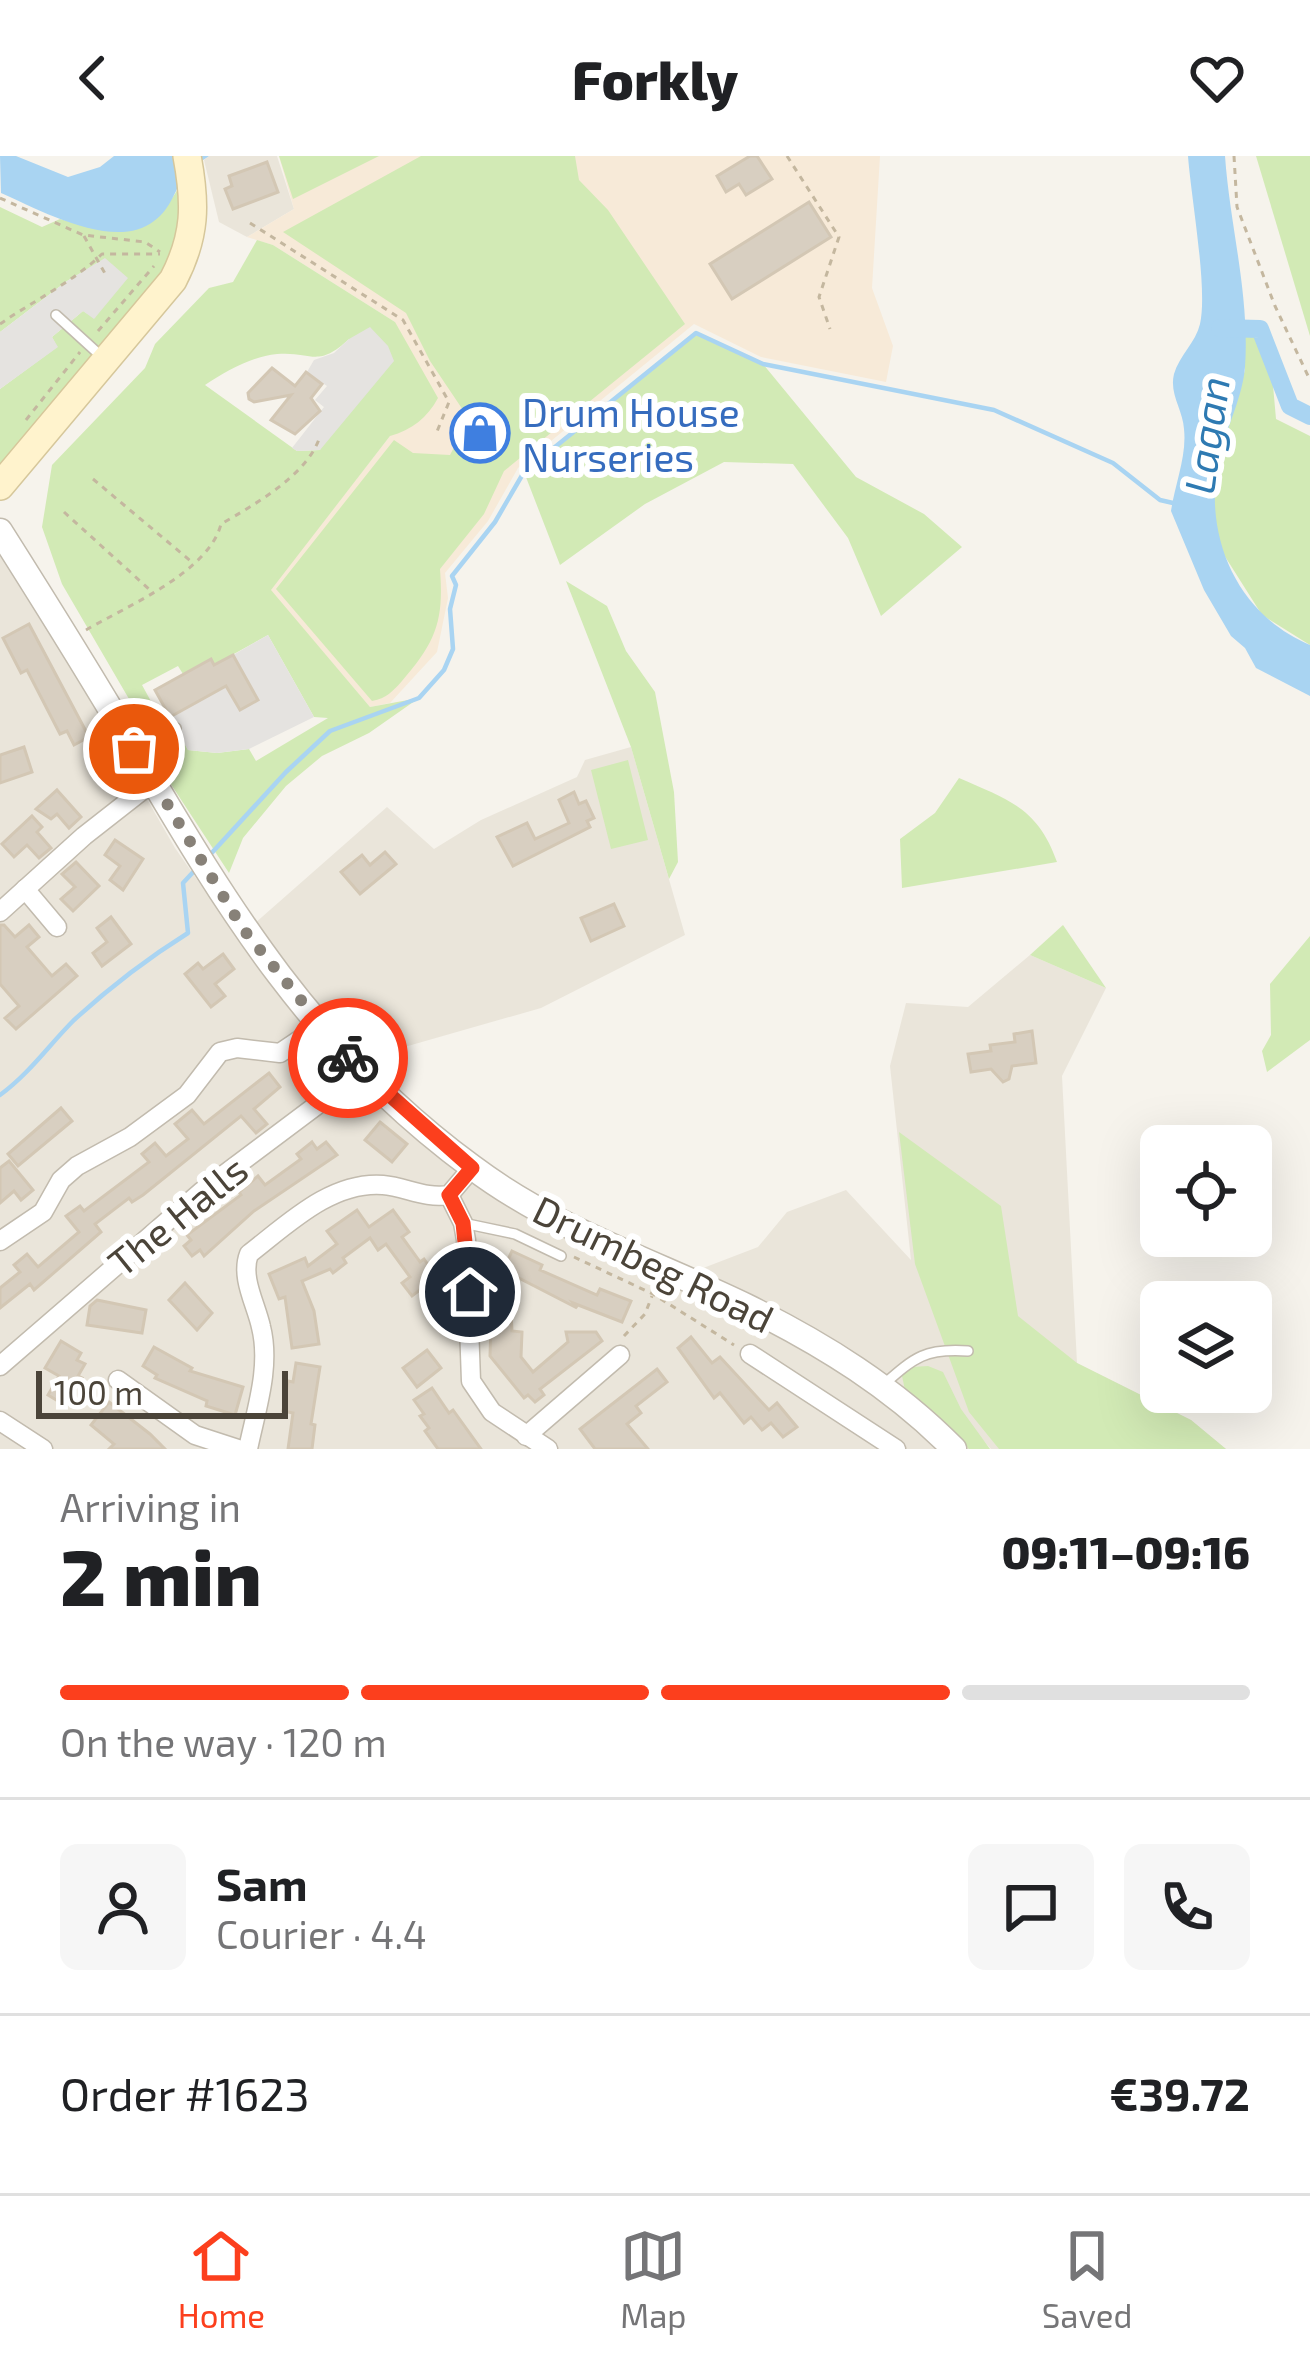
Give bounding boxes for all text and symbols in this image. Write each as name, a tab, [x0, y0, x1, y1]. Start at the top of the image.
icon: back	[60, 45, 126, 111]
icon: heart	[1184, 45, 1250, 111]
text: Forkly	[572, 46, 738, 111]
water label: Lagan	[1172, 373, 1239, 497]
place label: Drum House Nurseries	[522, 388, 740, 480]
shop icon: Drum House Nurseries	[449, 402, 511, 464]
pin	[83, 698, 185, 800]
icon: bag	[101, 716, 167, 782]
courier	[288, 998, 408, 1118]
icon: bike	[315, 1025, 381, 1091]
map controls	[1140, 1125, 1272, 1413]
button: locate	[1140, 1125, 1272, 1257]
street label: The Halls	[98, 1145, 256, 1285]
street label: Drumbeg Road	[526, 1185, 782, 1341]
pin	[419, 1241, 521, 1343]
icon: home	[437, 1259, 503, 1325]
button: layers	[1140, 1281, 1272, 1413]
scale bar	[36, 1365, 288, 1418]
text: 100 m	[54, 1372, 143, 1412]
text: Arriving in	[60, 1483, 241, 1530]
text: 09:11–09:16	[1001, 1524, 1250, 1578]
text: 2 min	[60, 1528, 262, 1622]
text: On the way · 120 m	[60, 1718, 387, 1765]
button: person	[60, 1844, 186, 1970]
button: chat	[968, 1844, 1094, 1970]
button: phone	[1124, 1844, 1250, 1970]
text: Sam	[216, 1856, 308, 1910]
text: Courier · 4.4	[216, 1910, 427, 1957]
text: Order #1623	[60, 2066, 310, 2120]
text: €39.72	[1110, 2066, 1250, 2120]
tab: Home	[178, 2223, 265, 2335]
tab: Map	[620, 2223, 687, 2335]
tab: Saved	[1042, 2223, 1132, 2335]

